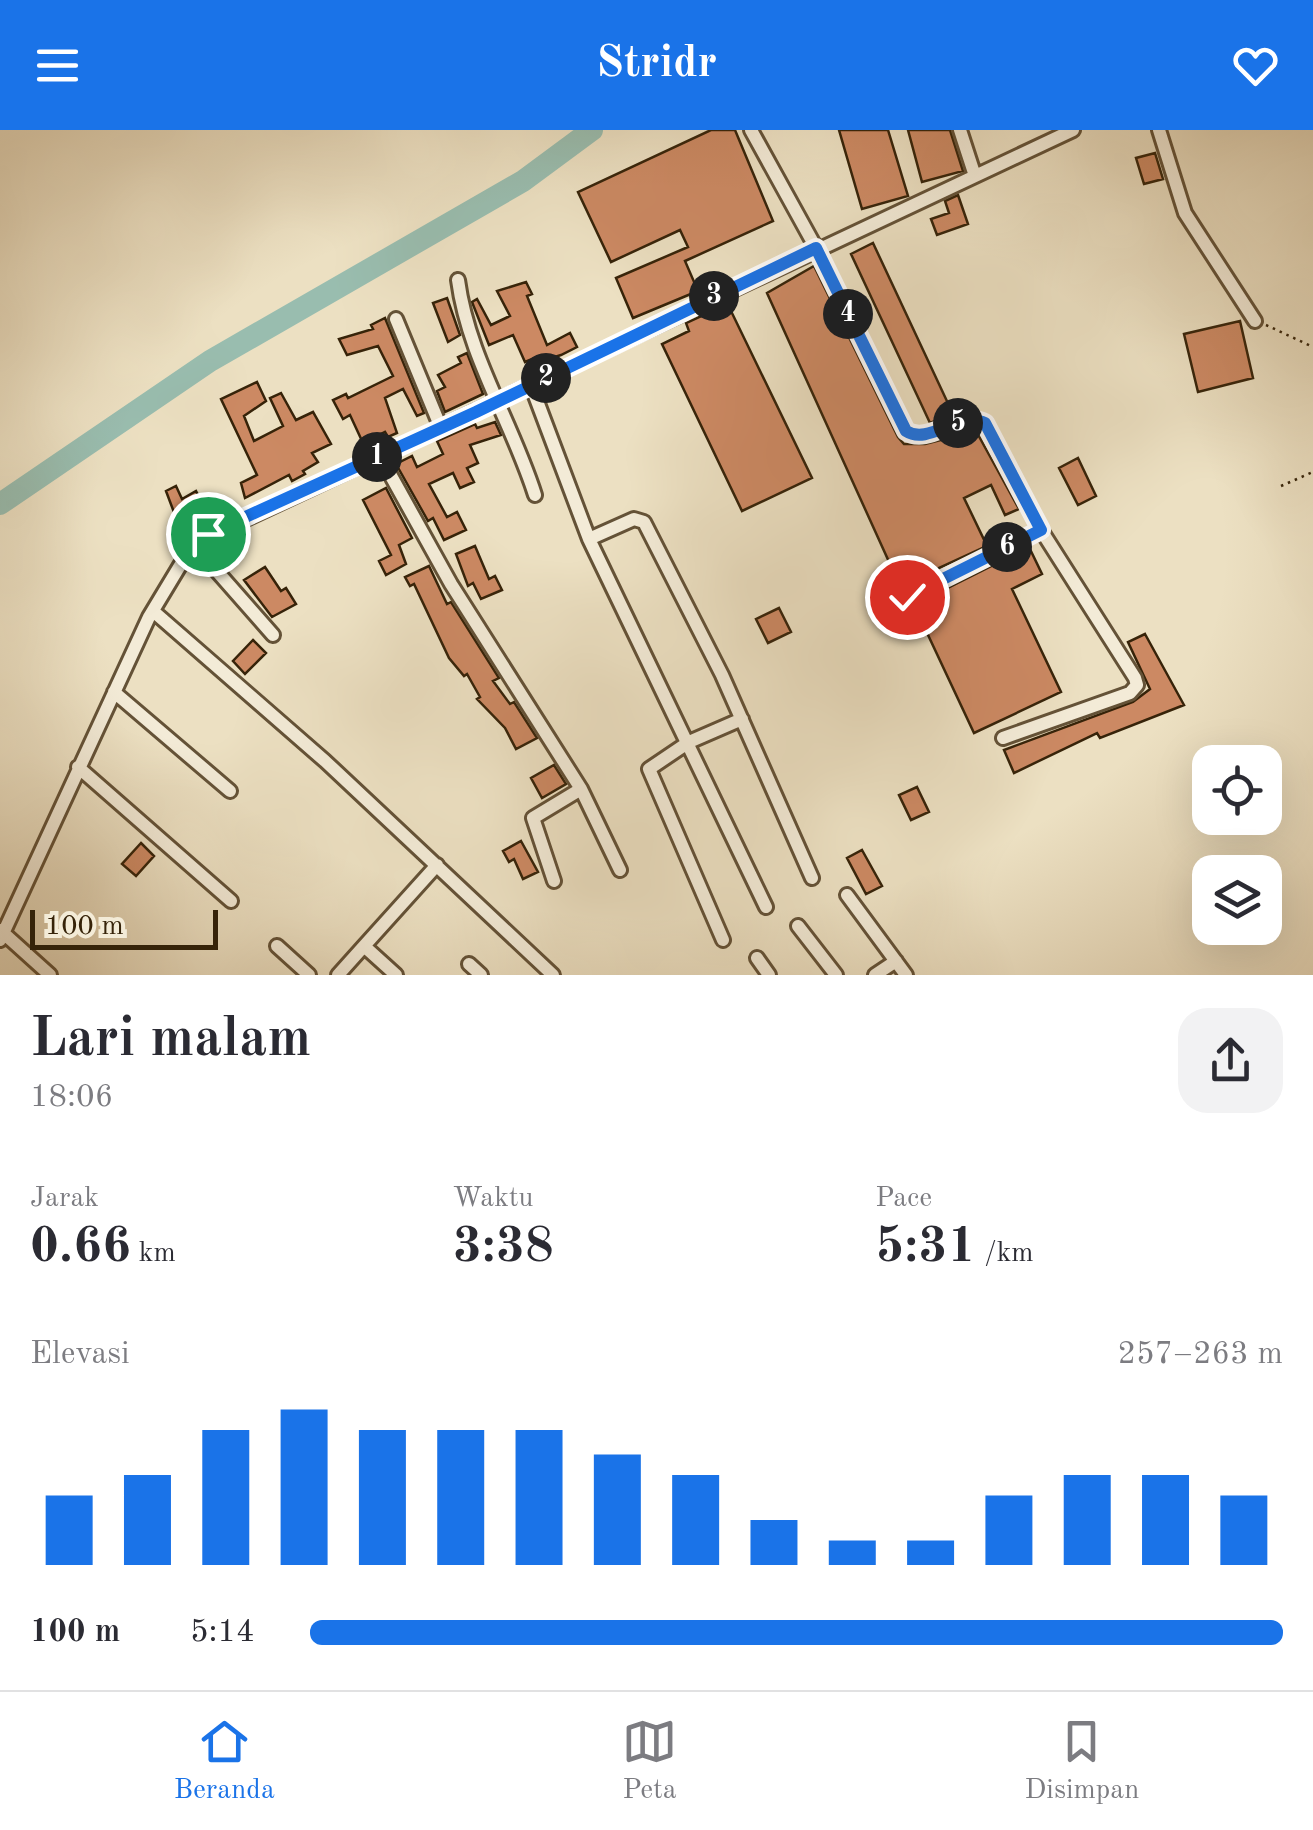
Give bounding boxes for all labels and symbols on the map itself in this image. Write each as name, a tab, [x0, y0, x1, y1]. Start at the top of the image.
pin: 3	[689, 271, 739, 321]
pin: 4	[823, 289, 873, 339]
pin: 2	[521, 353, 571, 403]
pin: 5	[933, 398, 983, 448]
pin: 1	[352, 432, 402, 482]
pin	[166, 492, 251, 577]
pin: 6	[982, 522, 1032, 572]
pin	[865, 555, 950, 640]
scale bar	[30, 905, 218, 950]

